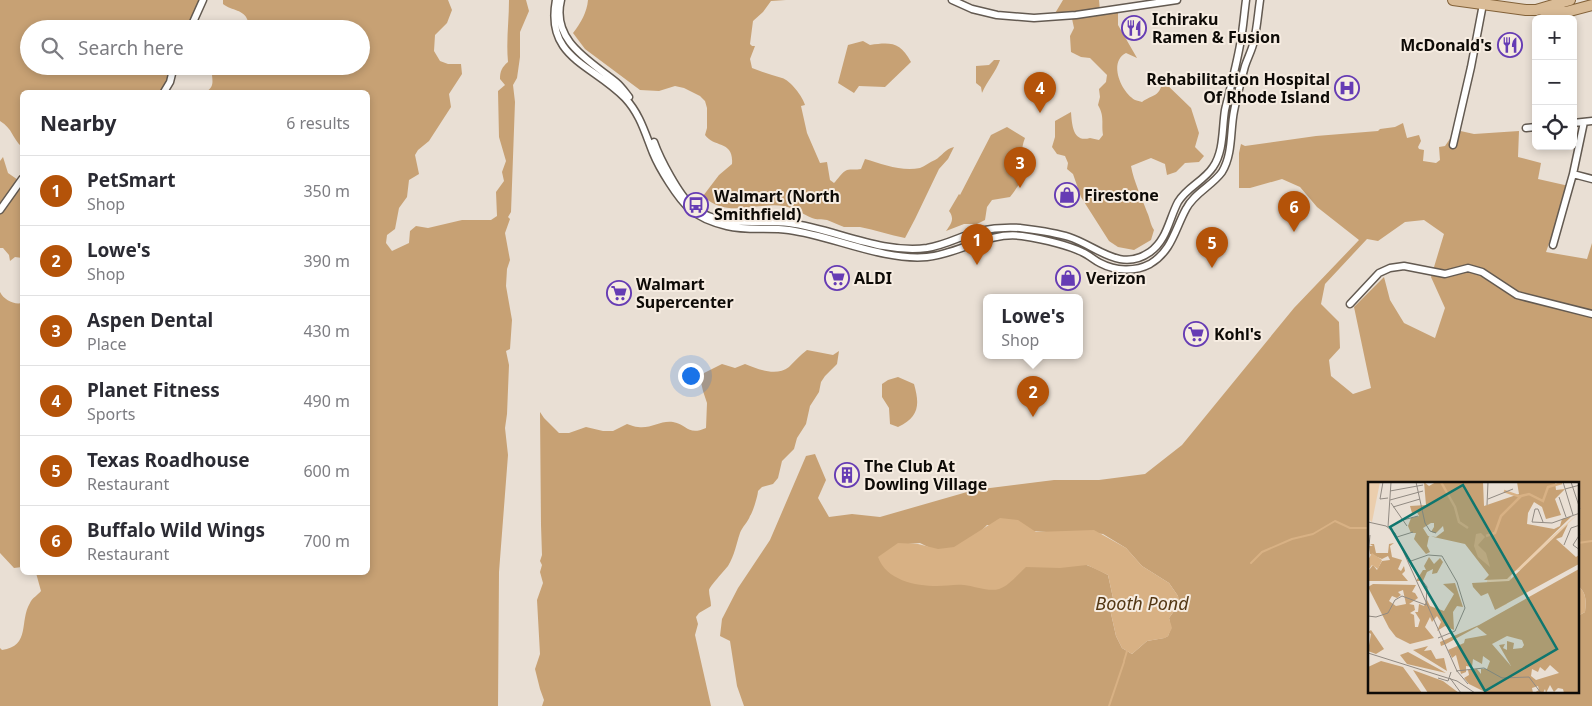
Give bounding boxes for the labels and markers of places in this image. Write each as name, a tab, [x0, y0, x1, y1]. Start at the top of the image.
place label: Ichiraku Ramen & Fusion	[1152, 8, 1280, 48]
restaurant icon: Ichiraku Ramen & Fusion	[1121, 15, 1147, 41]
restaurant icon: McDonald's	[1497, 32, 1523, 58]
place label: McDonald's	[1400, 34, 1492, 56]
place label: Rehabilitation Hospital Of Rhode Island	[1146, 68, 1330, 108]
pin: 4	[1024, 72, 1056, 113]
hospital icon: Rehabilitation Hospital Of Rhode Island	[1334, 75, 1360, 101]
pin: 3	[1004, 147, 1036, 188]
shop icon: Firestone	[1054, 182, 1080, 208]
place label: Firestone	[1084, 184, 1159, 206]
place label: Walmart (North Smithfield)	[714, 185, 840, 225]
pin: 6	[1278, 191, 1310, 232]
bus stop icon: Walmart (North Smithfield)	[683, 192, 709, 218]
pin: 1	[961, 224, 993, 265]
pin: 5	[1196, 227, 1228, 268]
supermarket icon: ALDI	[824, 265, 850, 291]
shop icon: Verizon	[1055, 265, 1081, 291]
place label: ALDI	[854, 267, 892, 289]
place label: Verizon	[1086, 267, 1146, 289]
place label: Walmart Supercenter	[636, 273, 734, 313]
supermarket icon: Walmart Supercenter	[606, 280, 632, 306]
supermarket icon: Kohl's	[1183, 321, 1209, 347]
place label: Kohl's	[1214, 323, 1262, 345]
pin: 2	[1017, 376, 1049, 417]
place label: The Club At Dowling Village	[864, 455, 987, 495]
building icon: The Club At Dowling Village	[834, 462, 860, 488]

